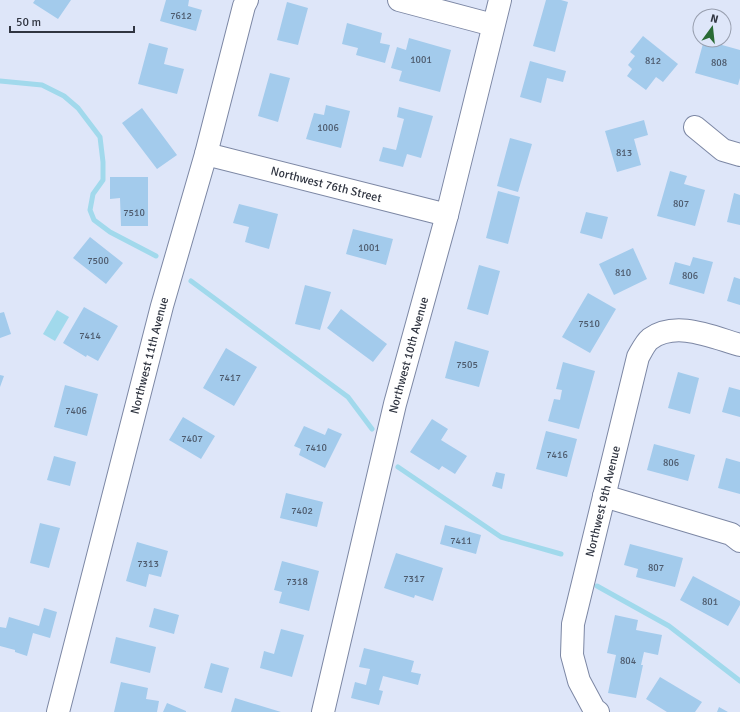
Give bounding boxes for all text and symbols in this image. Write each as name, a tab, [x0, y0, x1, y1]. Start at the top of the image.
scale bar	[10, 8, 134, 34]
north arrow	[692, 8, 732, 48]
house number: 7612	[170, 10, 192, 22]
text: N	[709, 12, 720, 26]
text: 50 m	[16, 15, 41, 30]
house number: 1001	[410, 54, 432, 66]
house number: 812	[645, 55, 661, 67]
house number: 808	[711, 57, 727, 69]
house number: 1006	[317, 122, 339, 134]
house number: 813	[616, 147, 632, 159]
street label: Northwest 76th Street	[269, 164, 383, 206]
house number: 807	[673, 198, 689, 210]
house number: 7510	[123, 207, 145, 219]
house number: 1001	[358, 242, 380, 254]
house number: 7500	[87, 255, 109, 267]
house number: 810	[615, 267, 631, 279]
house number: 806	[682, 270, 698, 282]
street label: Northwest 11th Avenue	[128, 295, 172, 416]
street label: Northwest 10th Avenue	[386, 295, 432, 415]
house number: 7510	[578, 318, 600, 330]
house number: 7414	[79, 330, 101, 342]
house number: 7505	[456, 359, 478, 371]
house number: 7417	[219, 372, 241, 384]
house number: 7406	[65, 405, 87, 417]
house number: 7407	[181, 433, 203, 445]
house number: 7410	[305, 442, 327, 454]
street label: Northwest 9th Avenue	[583, 444, 624, 558]
house number: 7416	[546, 449, 568, 461]
house number: 806	[663, 457, 679, 469]
house number: 7402	[291, 505, 313, 517]
house number: 7411	[450, 535, 472, 547]
house number: 7313	[137, 558, 159, 570]
house number: 807	[648, 562, 664, 574]
house number: 7317	[403, 573, 425, 585]
house number: 7318	[286, 576, 308, 588]
house number: 801	[702, 596, 718, 608]
house number: 804	[620, 655, 637, 667]

